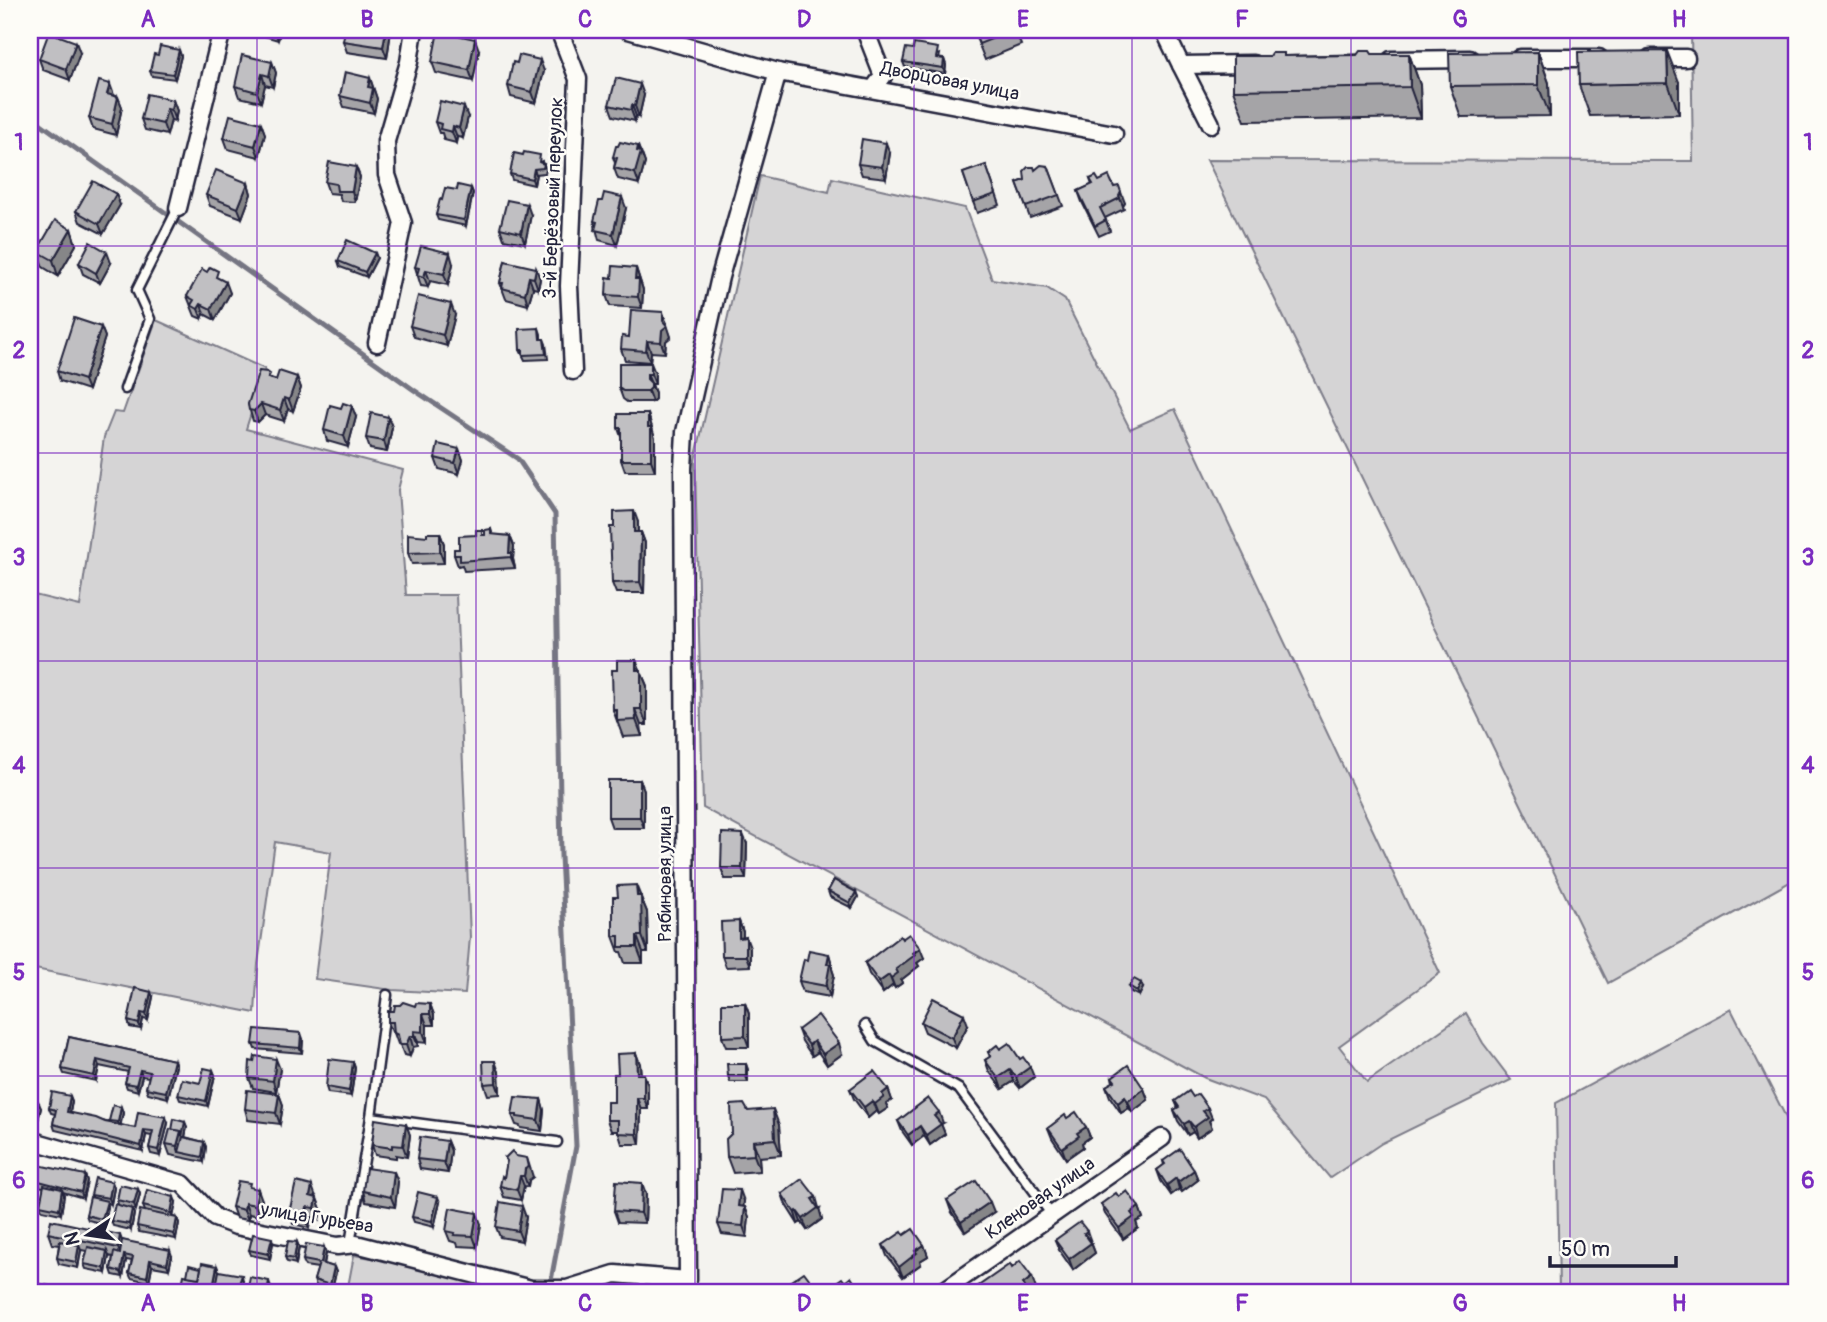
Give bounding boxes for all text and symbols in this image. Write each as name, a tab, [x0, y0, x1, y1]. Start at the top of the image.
text: A	[141, 5, 156, 34]
text: B	[360, 5, 374, 34]
text: C	[578, 5, 592, 34]
text: D	[797, 5, 811, 34]
text: E	[1017, 5, 1029, 34]
text: F	[1235, 5, 1249, 34]
text: G	[1452, 5, 1468, 34]
text: H	[1672, 5, 1686, 34]
street label: Дворцовая улица	[878, 56, 1021, 106]
street label: 3-й Берёзовый переулок	[537, 97, 569, 299]
text: 1	[15, 128, 24, 157]
text: 1	[1804, 128, 1813, 157]
text: 2	[13, 336, 26, 365]
text: 2	[1802, 336, 1815, 365]
text: 3	[13, 543, 25, 572]
text: 3	[1802, 543, 1814, 572]
text: 4	[12, 751, 26, 780]
text: 4	[1801, 751, 1815, 780]
street label: Рябиновая улица	[653, 806, 677, 942]
text: 5	[13, 958, 25, 987]
text: 5	[1802, 958, 1814, 987]
street label: Кленовая улица	[980, 1151, 1100, 1245]
text: 6	[12, 1166, 26, 1195]
text: 6	[1801, 1166, 1815, 1195]
street label: улица Гурьева	[258, 1197, 375, 1239]
north arrow	[52, 1200, 122, 1270]
scale bar	[1550, 1224, 1676, 1268]
text: N	[59, 1229, 86, 1248]
text: 50 m	[1561, 1236, 1610, 1263]
text: A	[141, 1289, 156, 1318]
text: B	[360, 1289, 374, 1318]
text: C	[578, 1289, 592, 1318]
text: D	[797, 1289, 811, 1318]
text: E	[1017, 1289, 1029, 1318]
text: F	[1235, 1289, 1249, 1318]
text: G	[1452, 1289, 1468, 1318]
text: H	[1672, 1289, 1686, 1318]

